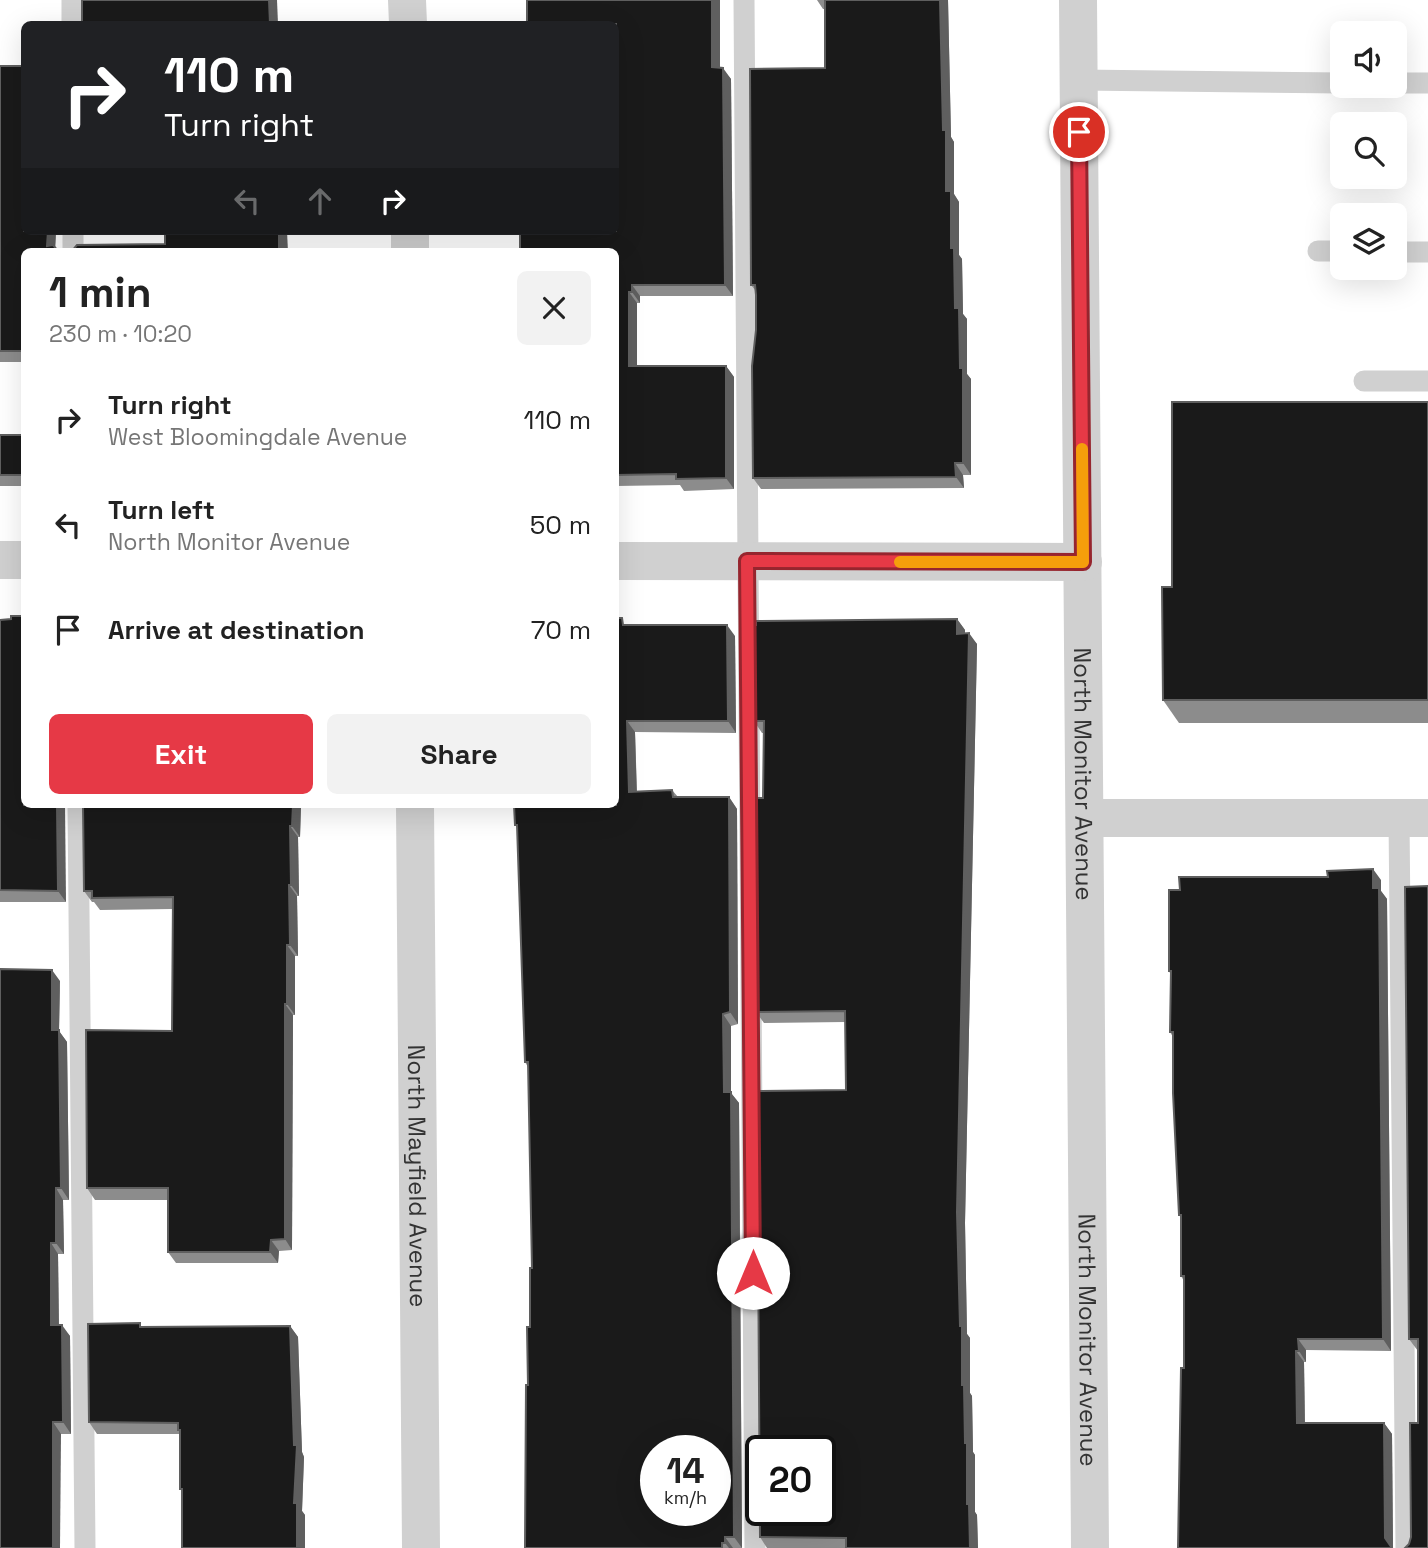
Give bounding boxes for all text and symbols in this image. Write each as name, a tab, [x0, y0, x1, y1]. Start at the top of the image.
map controls	[1330, 21, 1407, 280]
button: sound	[1330, 21, 1407, 98]
text: 110 m	[164, 44, 294, 106]
icon: right	[49, 49, 140, 140]
pin	[1049, 102, 1109, 162]
text: Turn right	[164, 105, 314, 145]
button: search	[1330, 112, 1407, 189]
icon: arrive	[1060, 113, 1098, 151]
icon: left	[228, 182, 266, 220]
icon: ahead	[301, 182, 339, 220]
icon: right	[374, 182, 412, 220]
button: layers	[1330, 203, 1407, 280]
text: 1 min	[49, 266, 152, 319]
button: close	[517, 271, 591, 345]
text: 230 m · 10:20	[49, 319, 192, 349]
text: Turn right	[108, 388, 232, 422]
icon: right	[49, 401, 87, 439]
text: 110 m	[524, 403, 591, 437]
text: West Bloomingdale Avenue	[108, 422, 407, 452]
text: Turn left	[108, 493, 215, 527]
icon: left	[49, 506, 87, 544]
text: 50 m	[530, 508, 591, 542]
text: North Monitor Avenue	[108, 527, 350, 557]
icon: arrive	[49, 611, 87, 649]
text: Arrive at destination	[108, 613, 365, 647]
text: 70 m	[531, 613, 591, 647]
street label: North Monitor Avenue	[1068, 647, 1100, 901]
button: Exit	[49, 714, 313, 794]
button: Share	[327, 714, 591, 794]
street label: North Mayfield Avenue	[401, 1044, 435, 1308]
street label: North Monitor Avenue	[1072, 1213, 1105, 1467]
position arrow	[716, 1236, 790, 1310]
speed limit sign: 20	[745, 1435, 836, 1526]
text: 14	[666, 1449, 705, 1493]
text: km/h	[664, 1486, 707, 1509]

